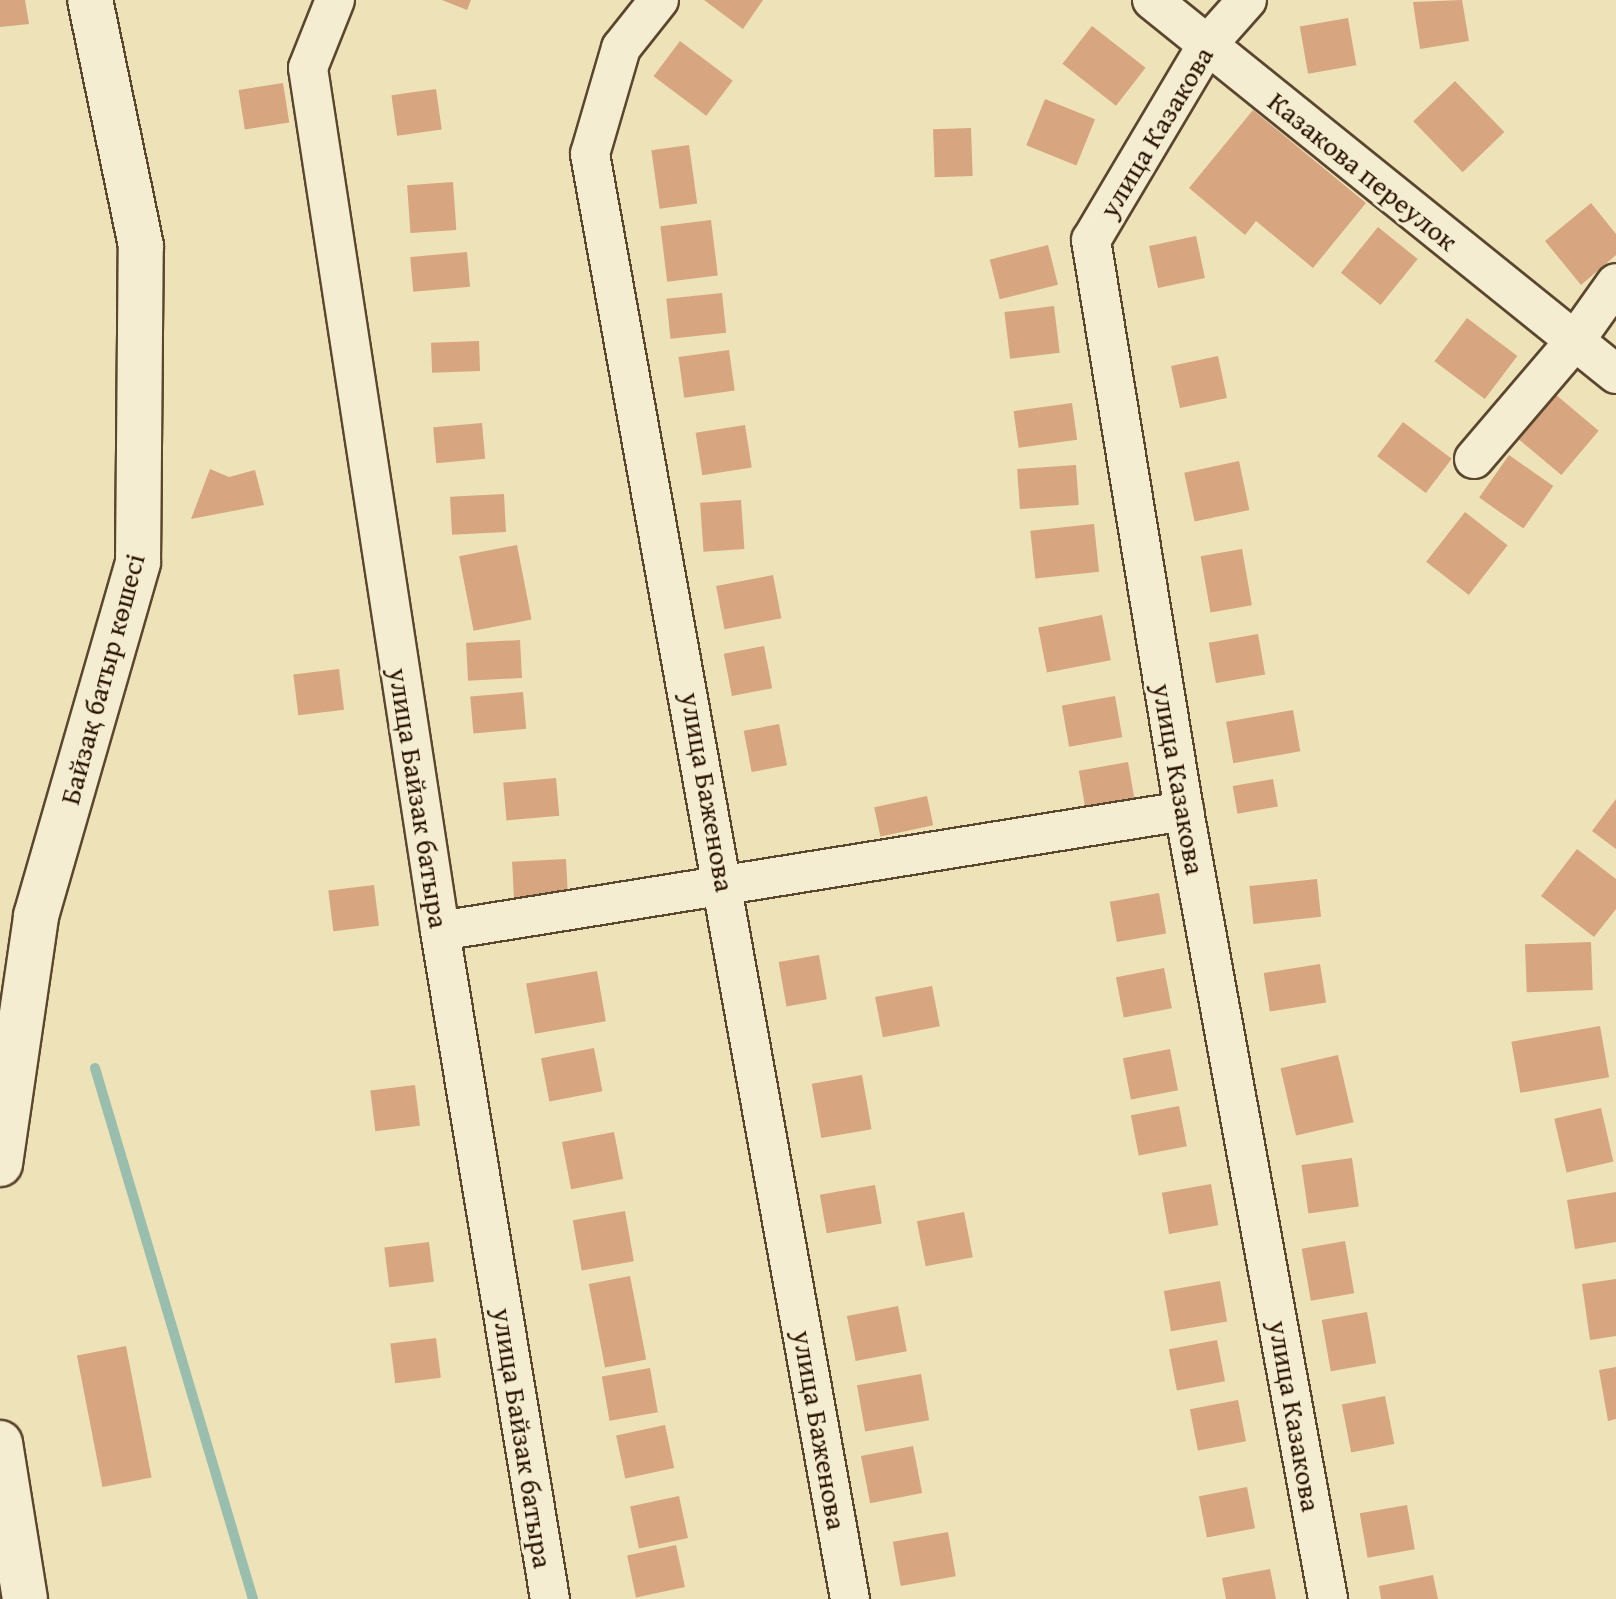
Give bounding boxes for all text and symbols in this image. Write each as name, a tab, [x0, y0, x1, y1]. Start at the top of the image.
street label: улица Казакова	[1092, 40, 1220, 224]
street label: Казакова переулок	[1262, 84, 1464, 258]
street label: Байзақ батыр көшесі	[52, 550, 152, 808]
street label: улица Байзак батыра	[382, 665, 456, 931]
street label: улица Казакова	[1146, 681, 1212, 877]
street label: улица Баженова	[674, 690, 742, 894]
street label: улица Байзак батыра	[486, 1305, 560, 1571]
street label: улица Казакова	[1262, 1318, 1328, 1514]
street label: улица Баженова	[786, 1328, 854, 1532]

